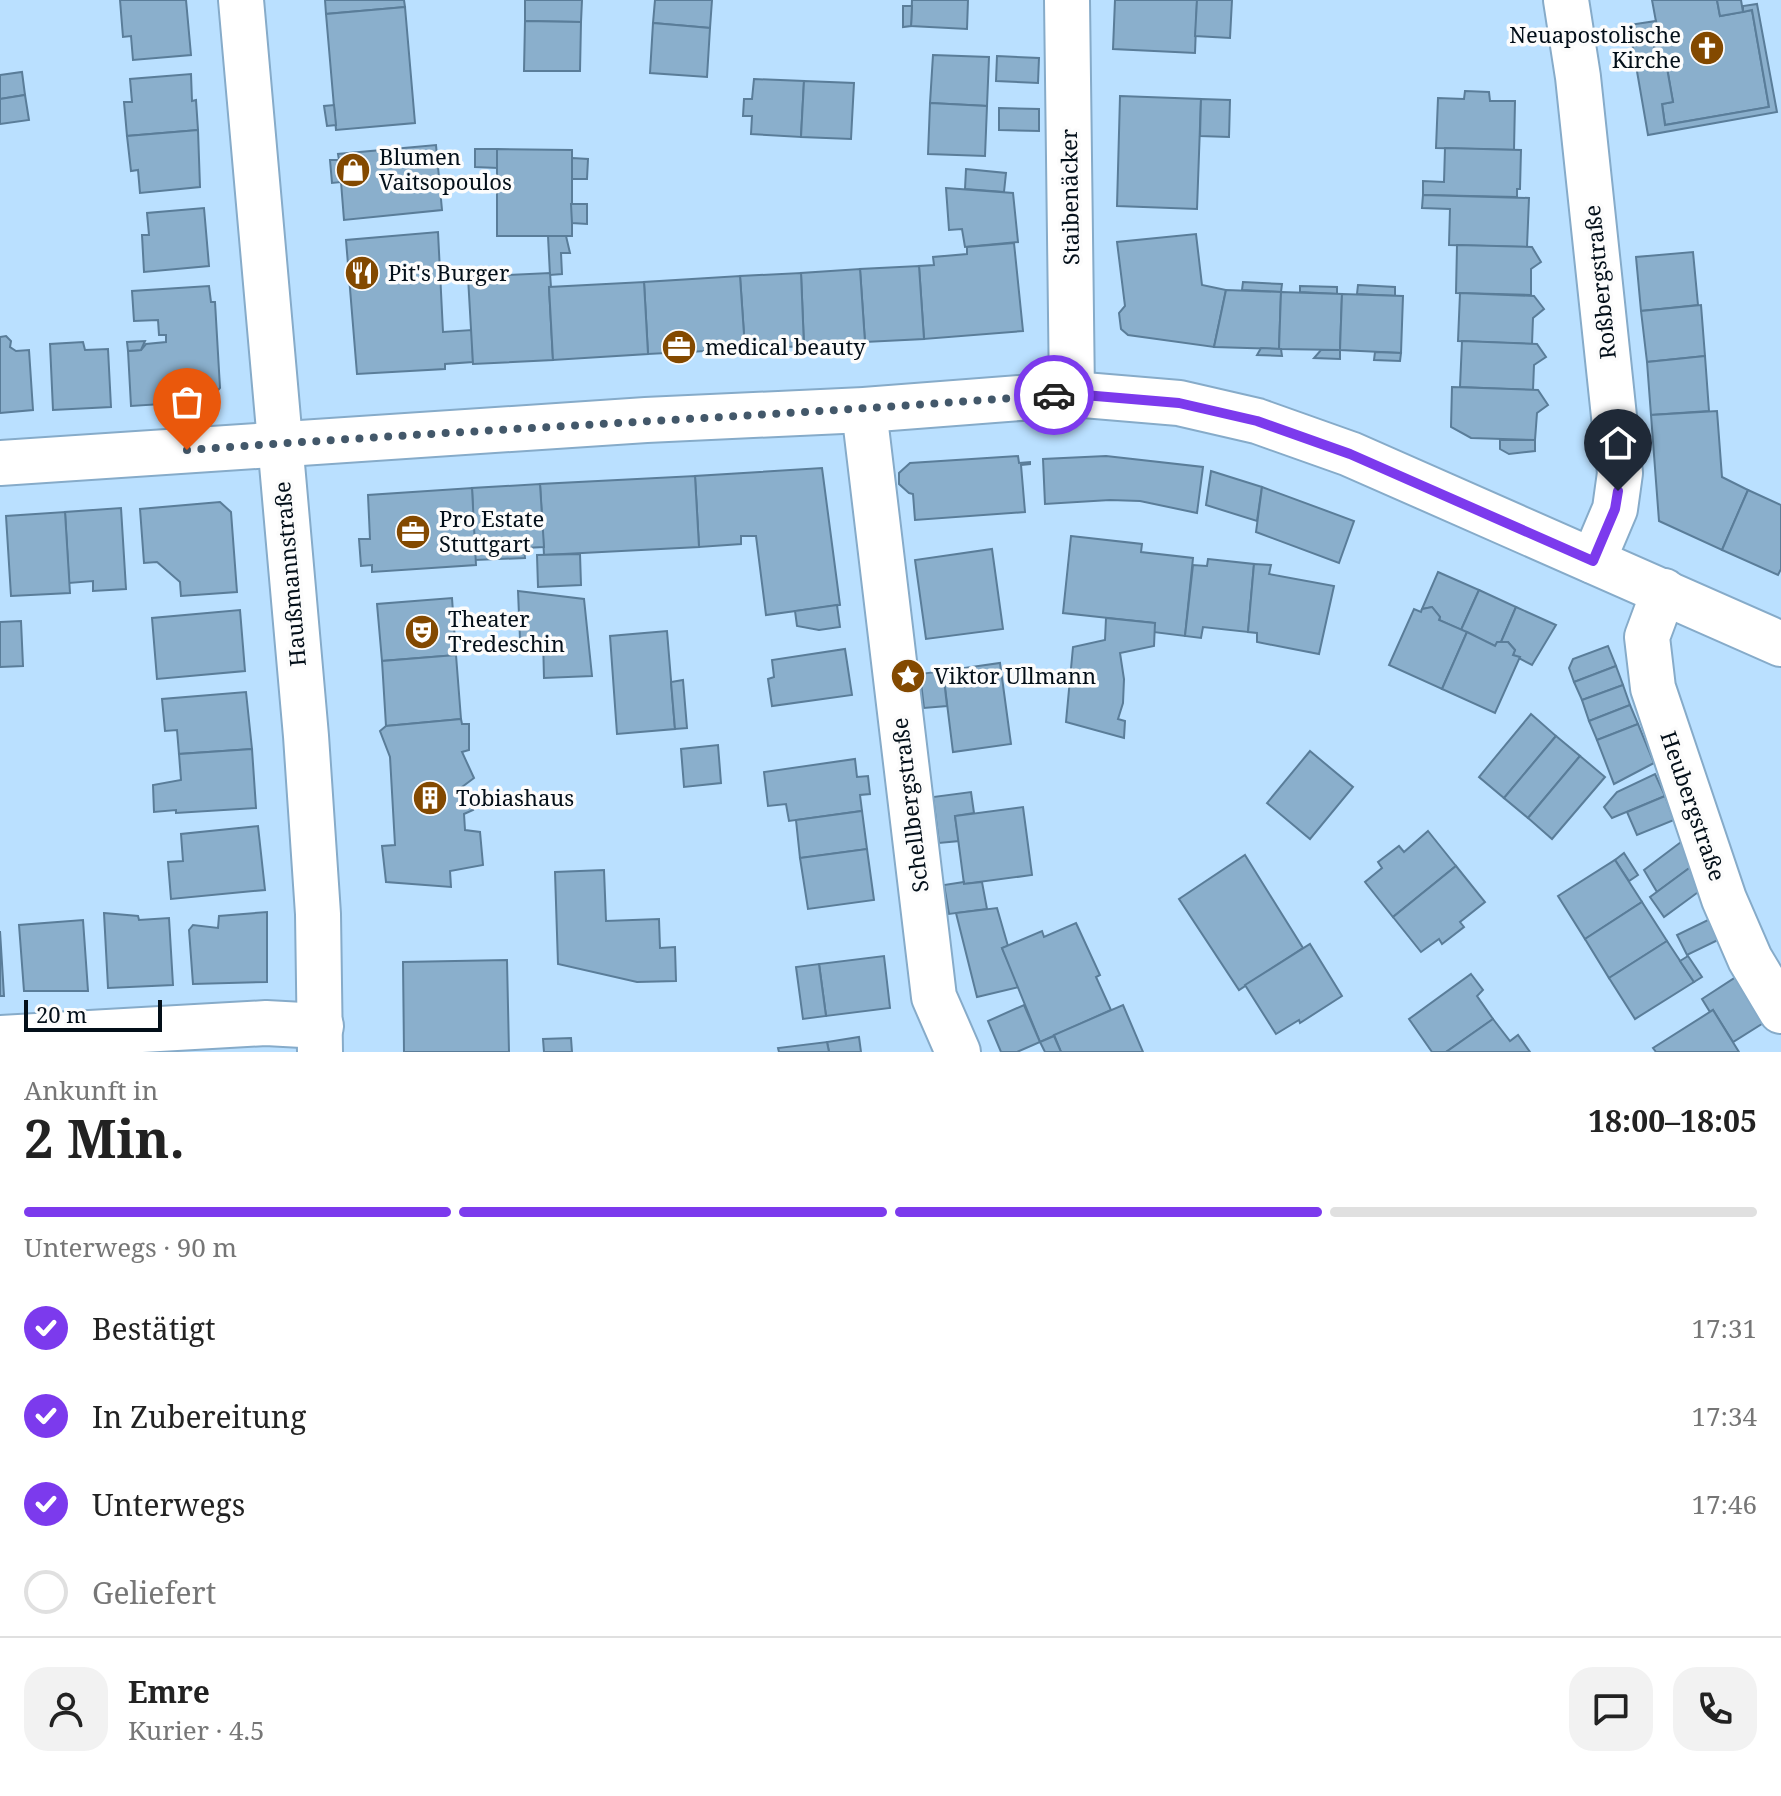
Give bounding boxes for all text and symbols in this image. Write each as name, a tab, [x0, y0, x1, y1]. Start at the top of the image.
place label: Neuapostolische Kirche	[1509, 19, 1681, 74]
church icon: Neuapostolische Kirche	[1688, 29, 1726, 67]
street label: Staibenäcker	[1053, 128, 1085, 265]
place label: Blumen Vaitsopoulos	[379, 141, 512, 196]
shop icon: Blumen Vaitsopoulos	[334, 151, 372, 189]
street label: Roßbergstraße	[1576, 204, 1622, 361]
restaurant icon: Pit's Burger	[343, 254, 381, 292]
place label: Pit's Burger	[388, 257, 510, 287]
office icon: medical beauty	[660, 328, 698, 366]
place label: medical beauty	[705, 331, 866, 361]
courier	[1014, 355, 1094, 435]
pin	[153, 368, 221, 450]
icon: car	[1032, 373, 1076, 417]
icon: bag	[165, 380, 209, 424]
pin	[1584, 409, 1652, 491]
icon: home	[1596, 421, 1640, 465]
street label: Haußmannstraße	[266, 480, 312, 668]
place label: Pro Estate Stuttgart	[439, 503, 544, 558]
office icon: Pro Estate Stuttgart	[394, 513, 432, 551]
place label: Theater Tredeschin	[448, 603, 565, 658]
theatre icon: Theater Tredeschin	[403, 613, 441, 651]
place icon: Viktor Ullmann	[889, 657, 927, 695]
place label: Viktor Ullmann	[934, 660, 1096, 690]
street label: Schellbergstraße	[883, 716, 935, 894]
street label: Heubergstraße	[1654, 727, 1734, 885]
building icon: Tobiashaus	[411, 779, 449, 817]
place label: Tobiashaus	[456, 782, 574, 812]
scale bar	[24, 996, 162, 1032]
text: 20 m	[36, 999, 87, 1029]
text: Ankunft in	[24, 1072, 158, 1108]
text: 18:00–18:05	[1588, 1100, 1757, 1141]
text: 2 Min.	[24, 1102, 185, 1173]
text: Unterwegs · 90 m	[24, 1229, 237, 1265]
icon: check	[24, 1306, 68, 1350]
text: Bestätigt	[92, 1308, 216, 1349]
text: 17:31	[1691, 1310, 1757, 1346]
icon: check	[24, 1394, 68, 1438]
text: In Zubereitung	[92, 1396, 306, 1437]
text: 17:34	[1691, 1398, 1757, 1434]
icon: check	[24, 1482, 68, 1526]
text: Unterwegs	[92, 1484, 245, 1525]
text: 17:46	[1691, 1486, 1757, 1522]
text: Geliefert	[92, 1572, 216, 1613]
button: person	[24, 1667, 108, 1751]
button: chat	[1569, 1667, 1653, 1751]
button: phone	[1673, 1667, 1757, 1751]
text: Emre	[128, 1671, 210, 1712]
text: Kurier · 4.5	[128, 1712, 265, 1748]

